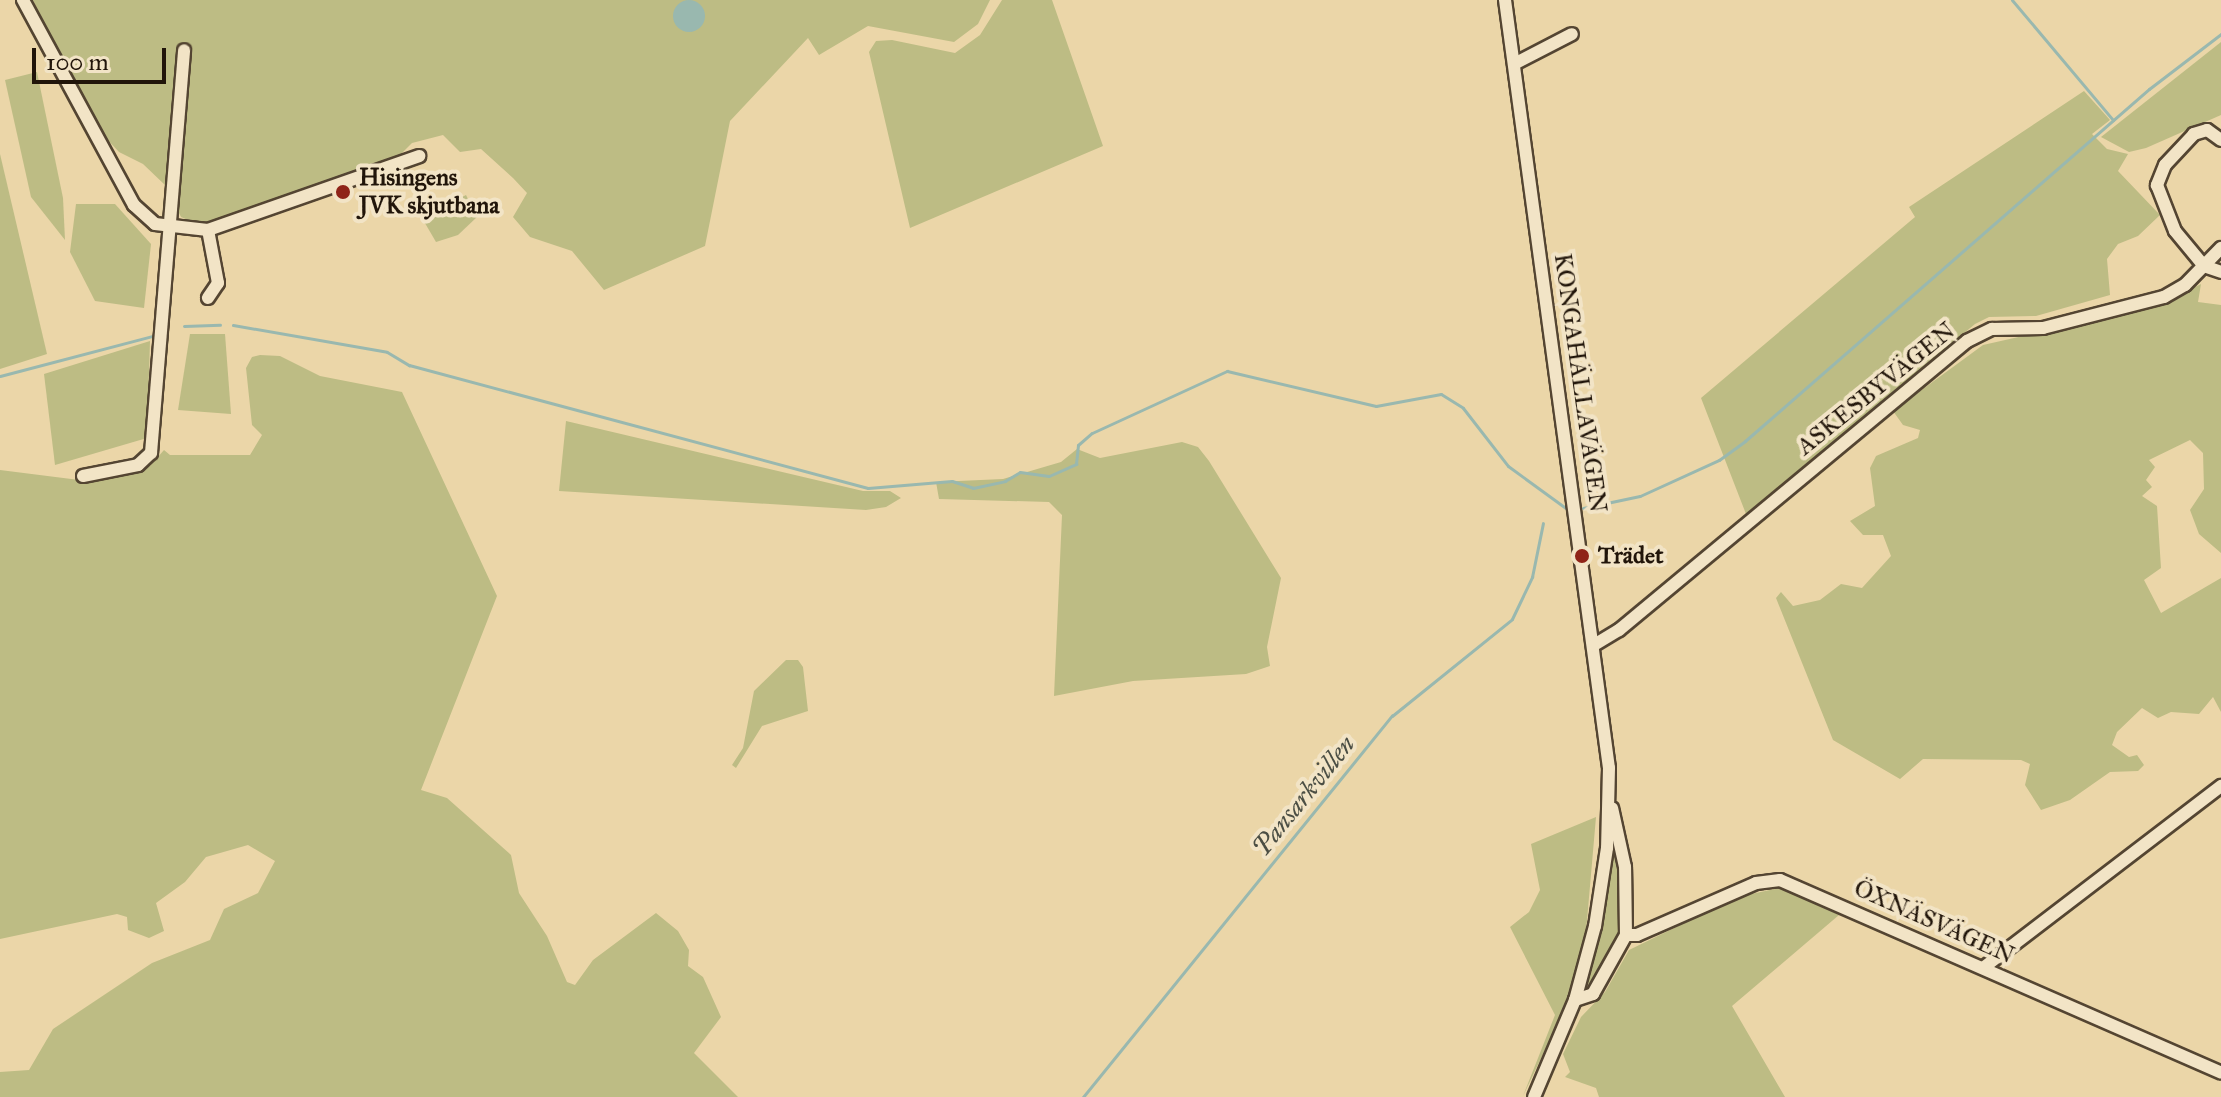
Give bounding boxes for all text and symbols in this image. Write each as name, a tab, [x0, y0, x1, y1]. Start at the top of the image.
scale bar	[36, 32, 170, 82]
text: 100 m	[46, 47, 109, 77]
place label: Hisingens JVK skjutbana	[359, 164, 499, 220]
marker: Hisingens JVK skjutbana	[334, 183, 352, 201]
street label: KONGAHÄLLAVÄGEN	[1548, 252, 1612, 514]
street label: ASKESBYVÄGEN	[1791, 316, 1961, 462]
place label: Trädet	[1598, 542, 1664, 570]
marker: Trädet	[1573, 547, 1591, 565]
water label: Pansarkvillen	[1246, 730, 1362, 862]
street label: ÖXNÄSVÄGEN	[1849, 874, 2019, 970]

